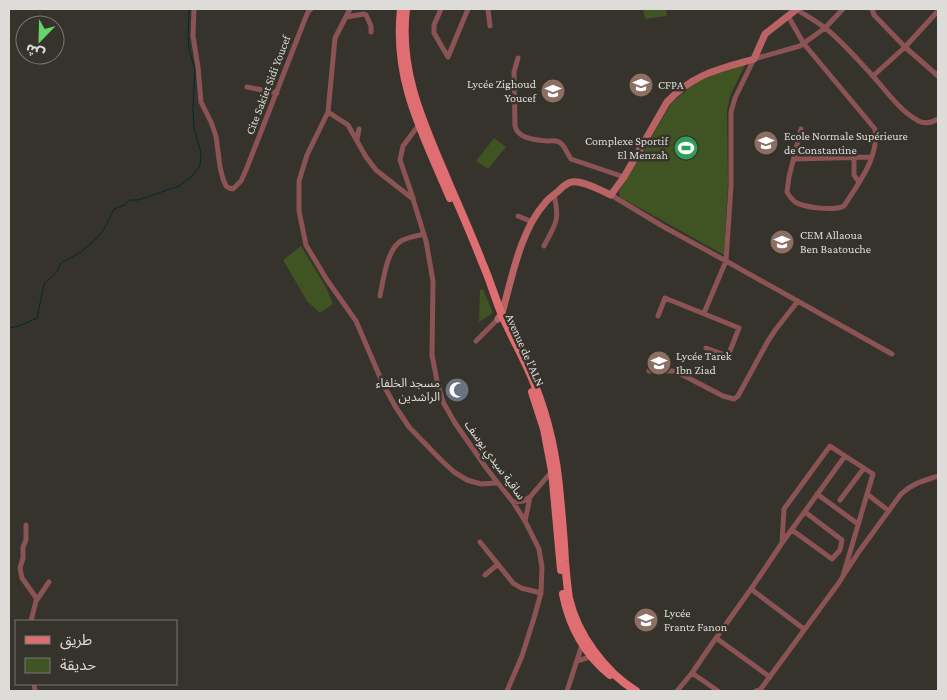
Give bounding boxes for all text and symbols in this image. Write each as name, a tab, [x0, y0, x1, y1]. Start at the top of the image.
north arrow	[15, 15, 65, 65]
street label: Cite Sakiet Sidi Youcef	[243, 32, 294, 137]
text: ش	[23, 41, 47, 63]
school or university icon: CFPA	[628, 72, 654, 98]
place label: Lycée Zighoud Youcef	[467, 77, 537, 105]
school or university icon: Lycée Zighoud Youcef	[540, 78, 566, 104]
place label: CFPA	[658, 78, 684, 92]
place label: Ecole Normale Supérieure de Constantine	[784, 129, 908, 157]
school or university icon: Ecole Normale Supérieure de Constantine	[753, 130, 779, 156]
place label: Complexe Sportif El Menzah	[585, 134, 669, 162]
sports icon: Complexe Sportif El Menzah	[673, 135, 699, 161]
place label: CEM Allaoua Ben Baatouche	[800, 228, 871, 256]
school or university icon: CEM Allaoua Ben Baatouche	[769, 229, 795, 255]
street label: Avenue de l'ALN	[503, 312, 547, 389]
place label: Lycée Tarek Ibn Ziad	[676, 349, 732, 377]
school or university icon: Lycée Tarek Ibn Ziad	[646, 350, 672, 376]
place label: مسجد الخلفاء الراشدين	[376, 376, 440, 404]
mosque icon: مسجد الخلفاء الراشدين	[444, 377, 470, 403]
street label: ساقية سيدي يوسف	[459, 418, 528, 504]
place label: Lycée Frantz Fanon	[664, 606, 728, 634]
school or university icon: Lycée Frantz Fanon	[633, 607, 659, 633]
legend	[15, 620, 178, 685]
text: طريق	[60, 632, 92, 650]
text: حديقة	[60, 657, 96, 673]

